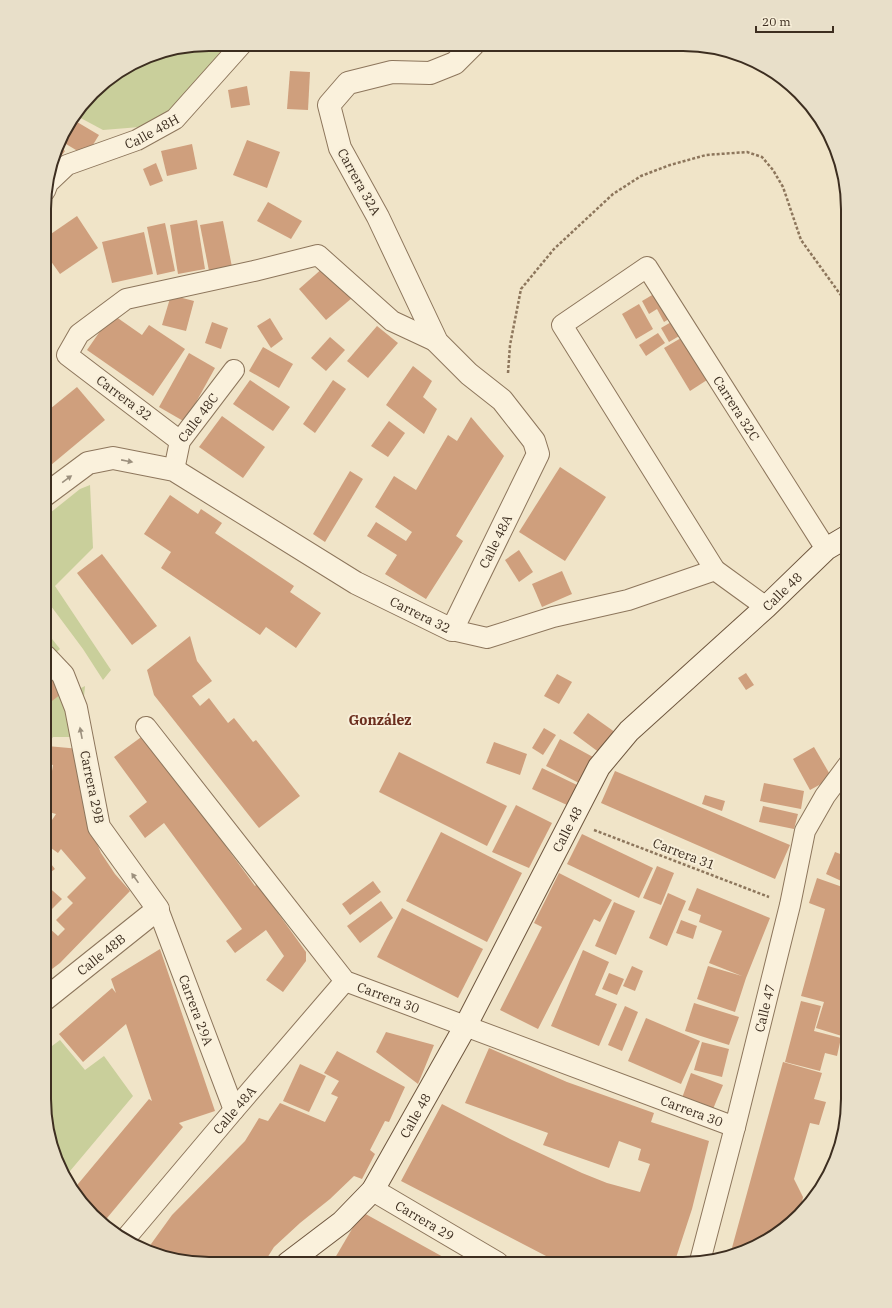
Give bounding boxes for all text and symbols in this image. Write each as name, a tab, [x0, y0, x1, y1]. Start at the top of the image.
scale bar	[756, 8, 833, 34]
text: 20 m	[762, 14, 791, 29]
street label: Calle 48H	[122, 110, 182, 152]
street label: Carrera 32A	[334, 145, 384, 219]
street label: Carrera 32	[93, 372, 155, 424]
street label: Carrera 32C	[710, 372, 764, 444]
street label: Calle 48C	[174, 390, 222, 446]
one-way arrow	[121, 458, 133, 464]
one-way arrow	[61, 474, 72, 483]
street label: Calle 48A	[475, 512, 516, 571]
street label: Calle 48	[759, 568, 806, 615]
street label: Carrera 32	[387, 592, 453, 636]
district label: González	[348, 711, 412, 729]
one-way arrow	[77, 727, 83, 739]
street label: Carrera 29B	[76, 749, 108, 825]
street label: Calle 48	[548, 803, 586, 855]
street label: Carrera 31	[650, 834, 718, 874]
one-way arrow	[131, 872, 139, 883]
street label: Calle 48B	[73, 930, 129, 979]
street label: Carrera 29A	[175, 972, 217, 1048]
street label: Carrera 30	[355, 978, 422, 1017]
street label: Calle 47	[750, 982, 779, 1034]
street label: Calle 48A	[209, 1082, 259, 1137]
street label: Calle 48	[396, 1090, 435, 1141]
street label: Carrera 30	[658, 1091, 726, 1130]
street label: Carrera 29	[392, 1197, 457, 1244]

